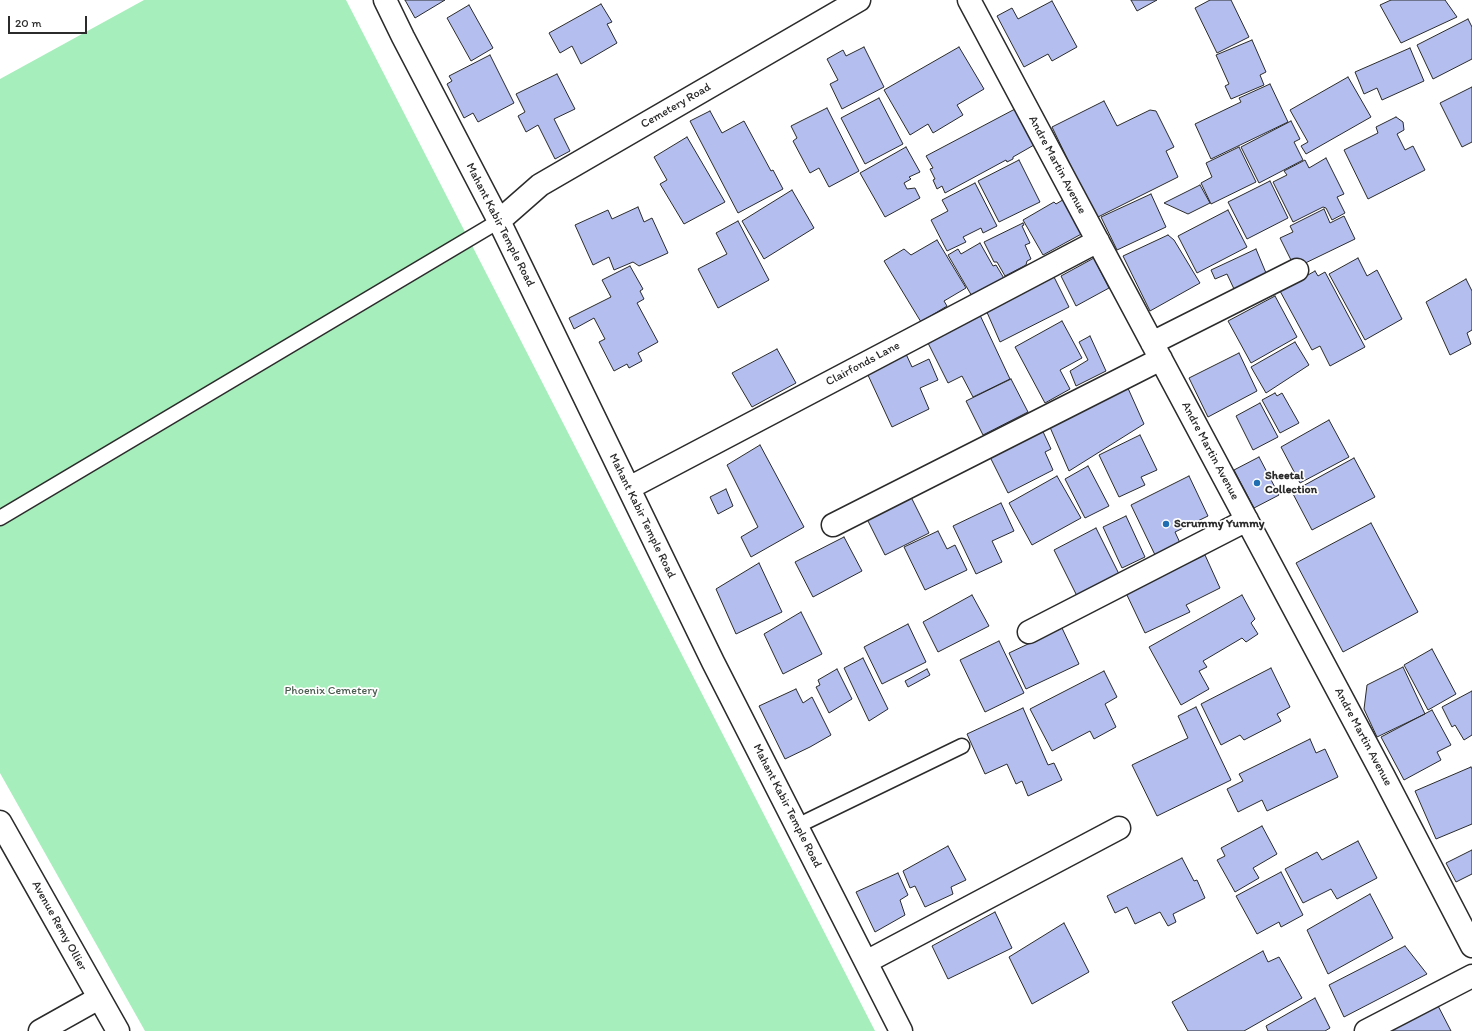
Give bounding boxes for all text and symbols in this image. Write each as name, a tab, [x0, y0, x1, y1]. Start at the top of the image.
scale bar	[10, 8, 89, 34]
text: 20 m	[15, 16, 42, 30]
street label: Cemetery Road	[638, 80, 714, 132]
street label: Andre Martin Avenue	[1025, 113, 1089, 217]
street label: Mahant Kabir Temple Road	[462, 161, 538, 289]
street label: Clairfonds Lane	[824, 338, 902, 390]
street label: Andre Martin Avenue	[1178, 399, 1242, 503]
street label: Mahant Kabir Temple Road	[605, 451, 679, 581]
place label: Sheetal Collection	[1265, 469, 1317, 497]
marker: Sheetal Collection	[1252, 478, 1262, 488]
place label: Scrummy Yummy	[1174, 517, 1265, 531]
marker: Scrummy Yummy	[1161, 519, 1171, 529]
park label: Phoenix Cemetery	[284, 684, 378, 698]
street label: Andre Martin Avenue	[1331, 685, 1395, 789]
street label: Mahant Kabir Temple Road	[749, 742, 825, 870]
street label: Avenue Remy Ollier	[28, 879, 90, 973]

